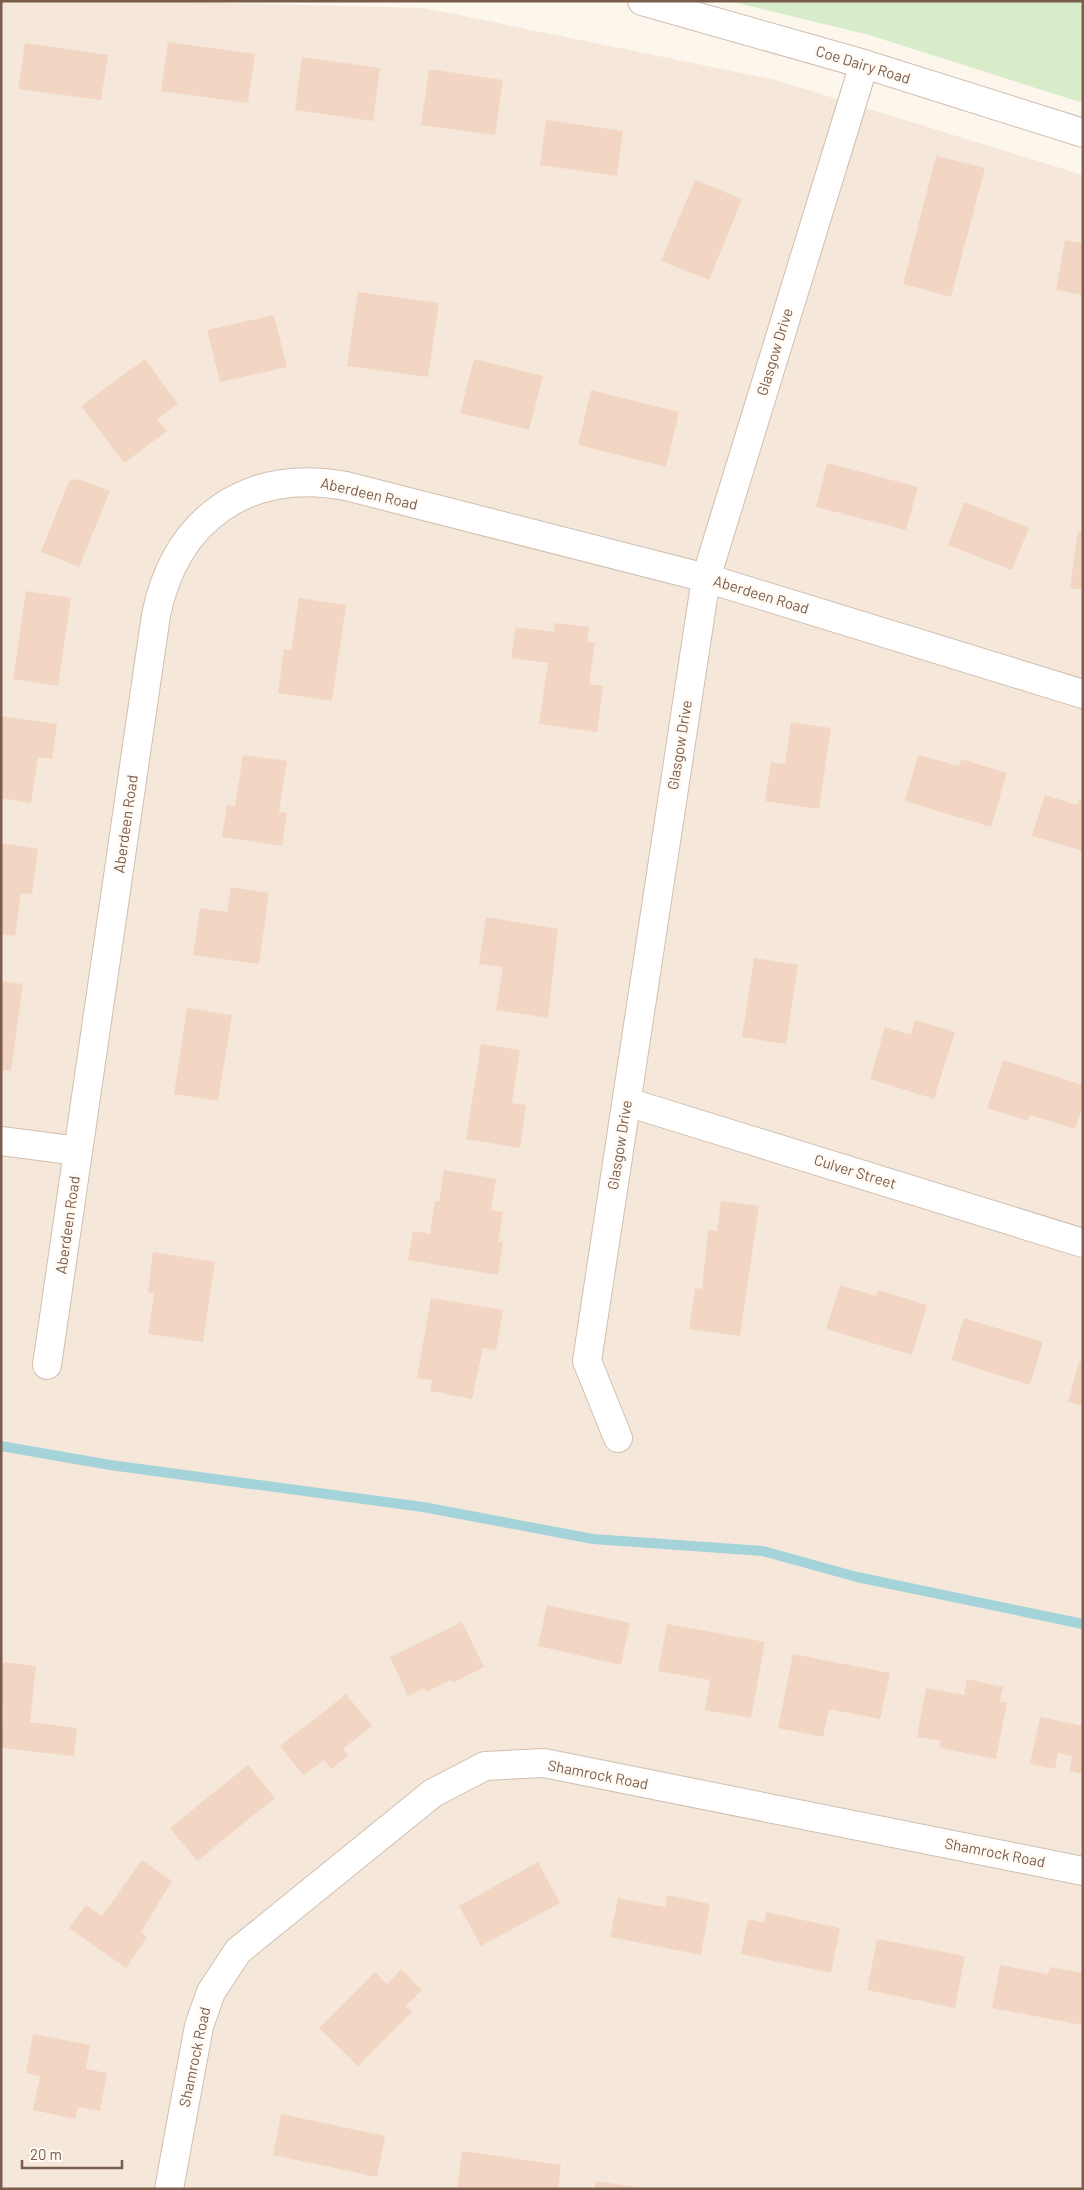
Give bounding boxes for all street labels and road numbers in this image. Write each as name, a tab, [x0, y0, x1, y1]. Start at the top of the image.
street label: Coe Dairy Road	[814, 41, 913, 87]
street label: Glasgow Drive	[752, 306, 796, 398]
street label: Aberdeen Road	[319, 473, 419, 513]
street label: Aberdeen Road	[711, 571, 811, 617]
street label: Glasgow Drive	[663, 699, 695, 791]
street label: Aberdeen Road	[109, 774, 141, 874]
street label: Glasgow Drive	[603, 1099, 635, 1191]
street label: Culver Street	[812, 1150, 899, 1192]
street label: Aberdeen Road	[51, 1175, 83, 1275]
street label: Shamrock Road	[546, 1755, 650, 1793]
street label: Shamrock Road	[943, 1833, 1047, 1871]
street label: Shamrock Road	[175, 2005, 213, 2109]

